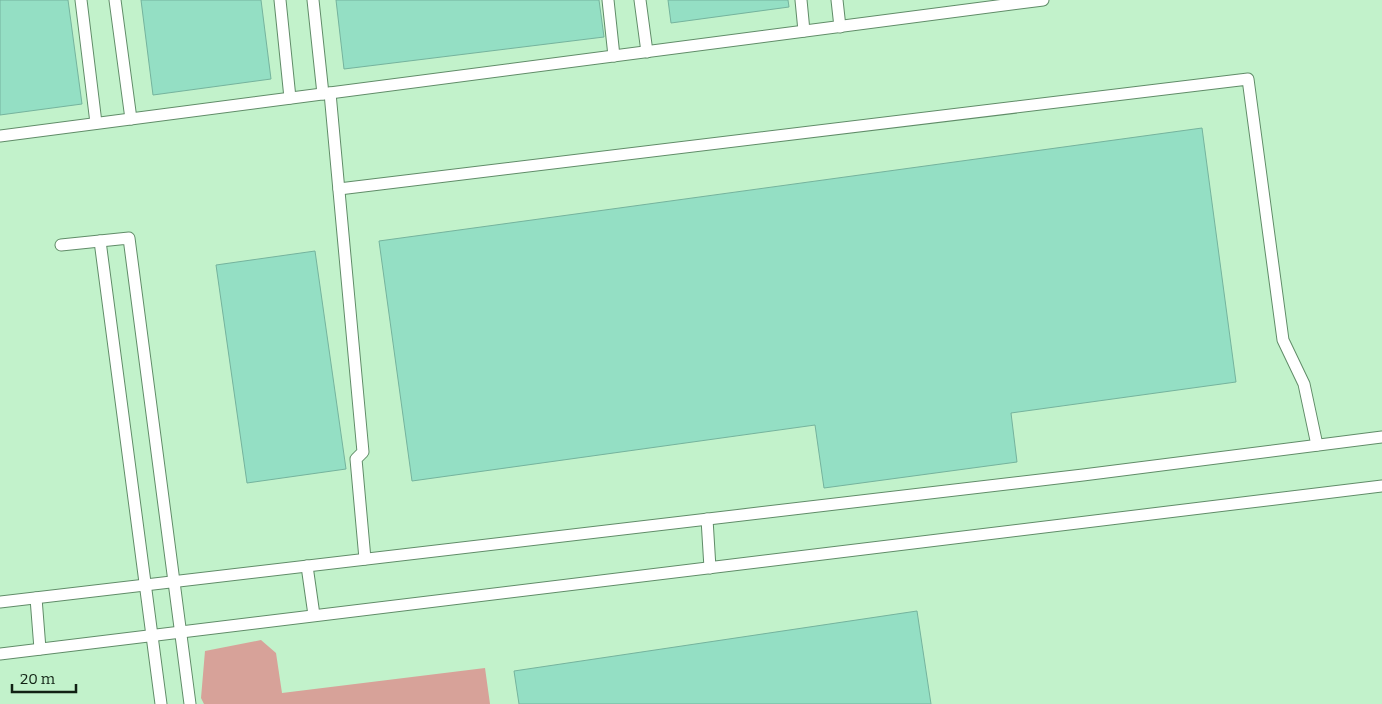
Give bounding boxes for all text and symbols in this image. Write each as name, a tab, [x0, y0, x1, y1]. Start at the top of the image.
scale bar	[12, 662, 76, 694]
text: 20 m	[20, 670, 56, 688]

